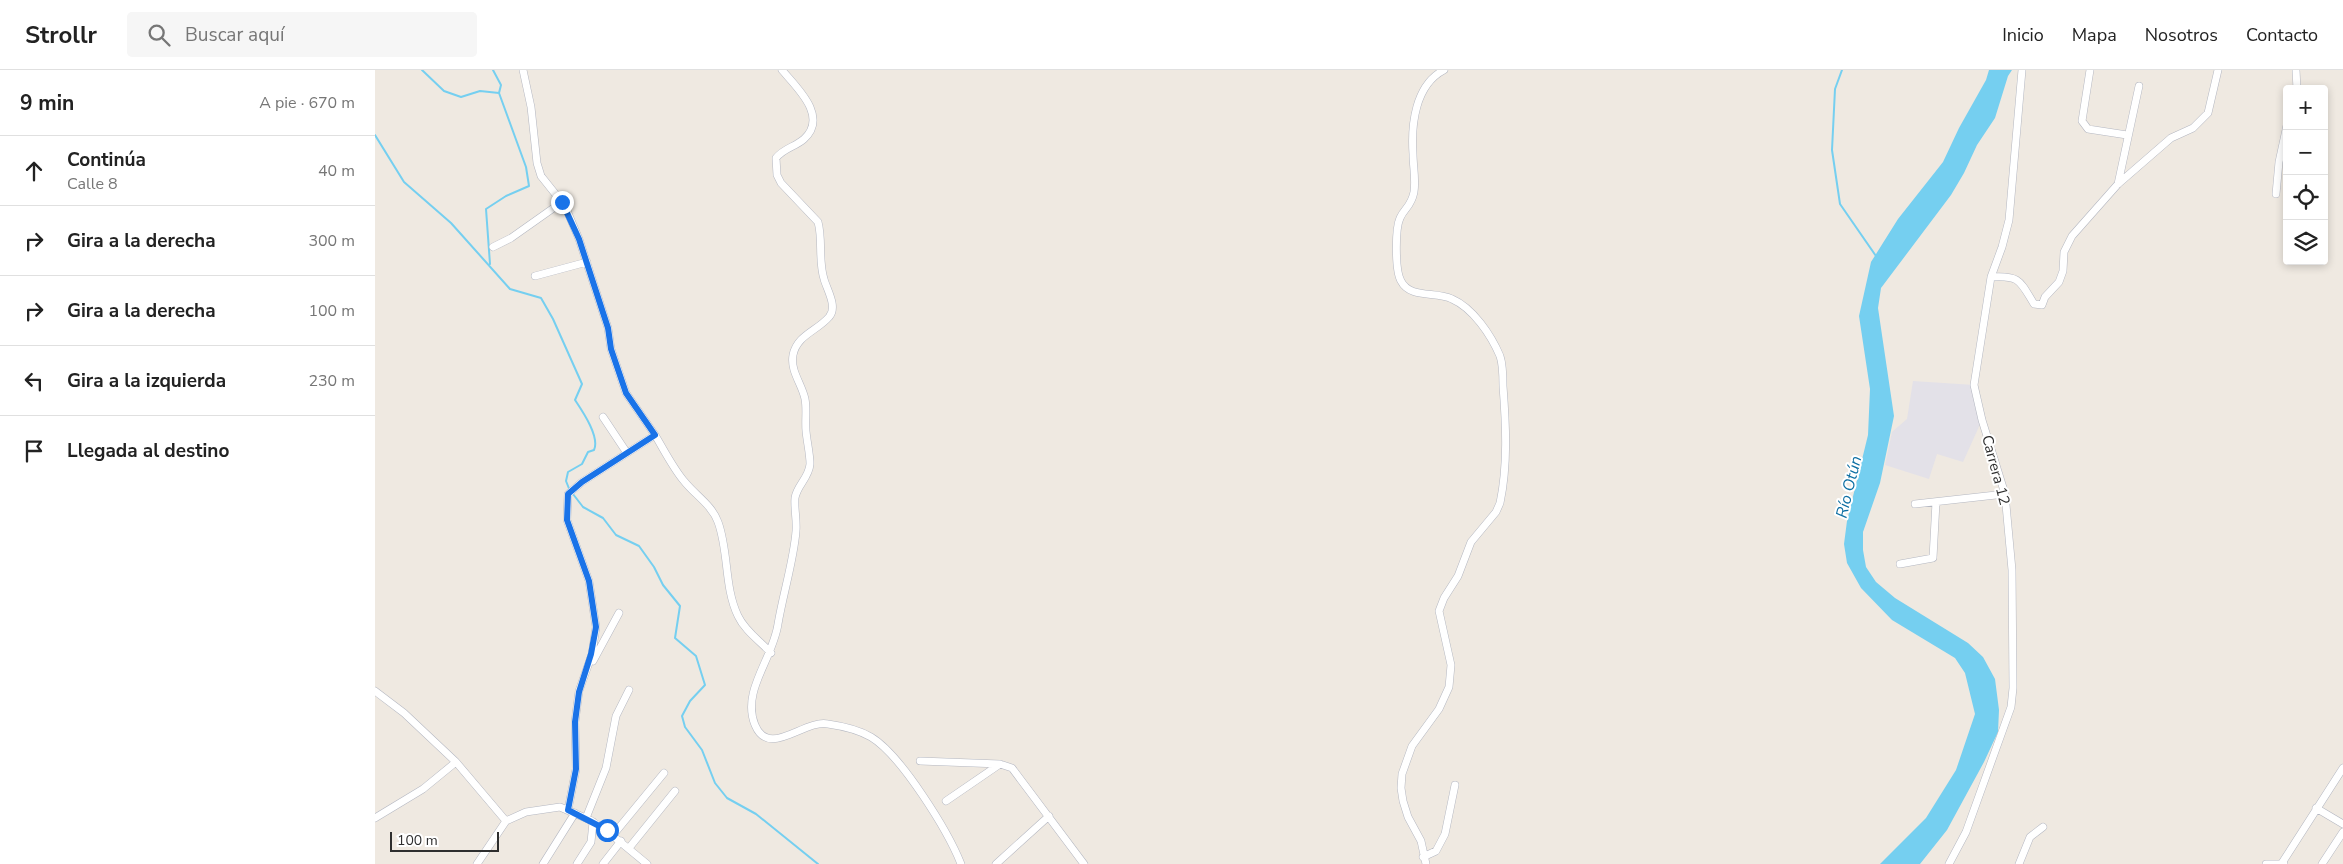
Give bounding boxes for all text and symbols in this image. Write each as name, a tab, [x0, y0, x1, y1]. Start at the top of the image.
search box	[127, 12, 477, 57]
text: Strollr	[25, 19, 97, 51]
icon: search	[145, 21, 173, 49]
text: Buscar aquí	[185, 22, 284, 48]
text: Inicio	[2002, 23, 2044, 47]
text: Mapa	[2072, 23, 2117, 47]
text: Nosotros	[2145, 23, 2218, 47]
text: Contacto	[2246, 23, 2318, 47]
map controls	[2283, 85, 2328, 265]
button: +	[2283, 85, 2328, 130]
text: 9 min	[20, 89, 74, 117]
text: A pie · 670 m	[259, 92, 355, 114]
button: −	[2283, 130, 2328, 175]
text: Continúa	[67, 147, 146, 173]
icon: ahead	[20, 157, 48, 185]
text: 40 m	[318, 160, 355, 182]
text: Calle 8	[67, 173, 118, 195]
button: locate	[2283, 175, 2328, 220]
route end	[551, 191, 574, 214]
button: layers	[2283, 220, 2328, 265]
icon: right	[20, 227, 48, 255]
text: Gira a la derecha	[67, 228, 216, 254]
text: 300 m	[308, 230, 355, 252]
icon: right	[20, 297, 48, 325]
text: Gira a la derecha	[67, 298, 216, 324]
text: 100 m	[308, 300, 355, 322]
icon: left	[20, 367, 48, 395]
text: Gira a la izquierda	[67, 368, 226, 394]
text: 230 m	[308, 370, 355, 392]
street label: Carrera 12	[1977, 433, 2015, 507]
icon: arrive	[20, 437, 48, 465]
text: Llegada al destino	[67, 438, 229, 464]
water label: Río Otún	[1831, 454, 1867, 520]
route start	[596, 819, 619, 842]
scale bar	[390, 829, 499, 852]
text: 100 m	[397, 831, 438, 850]

